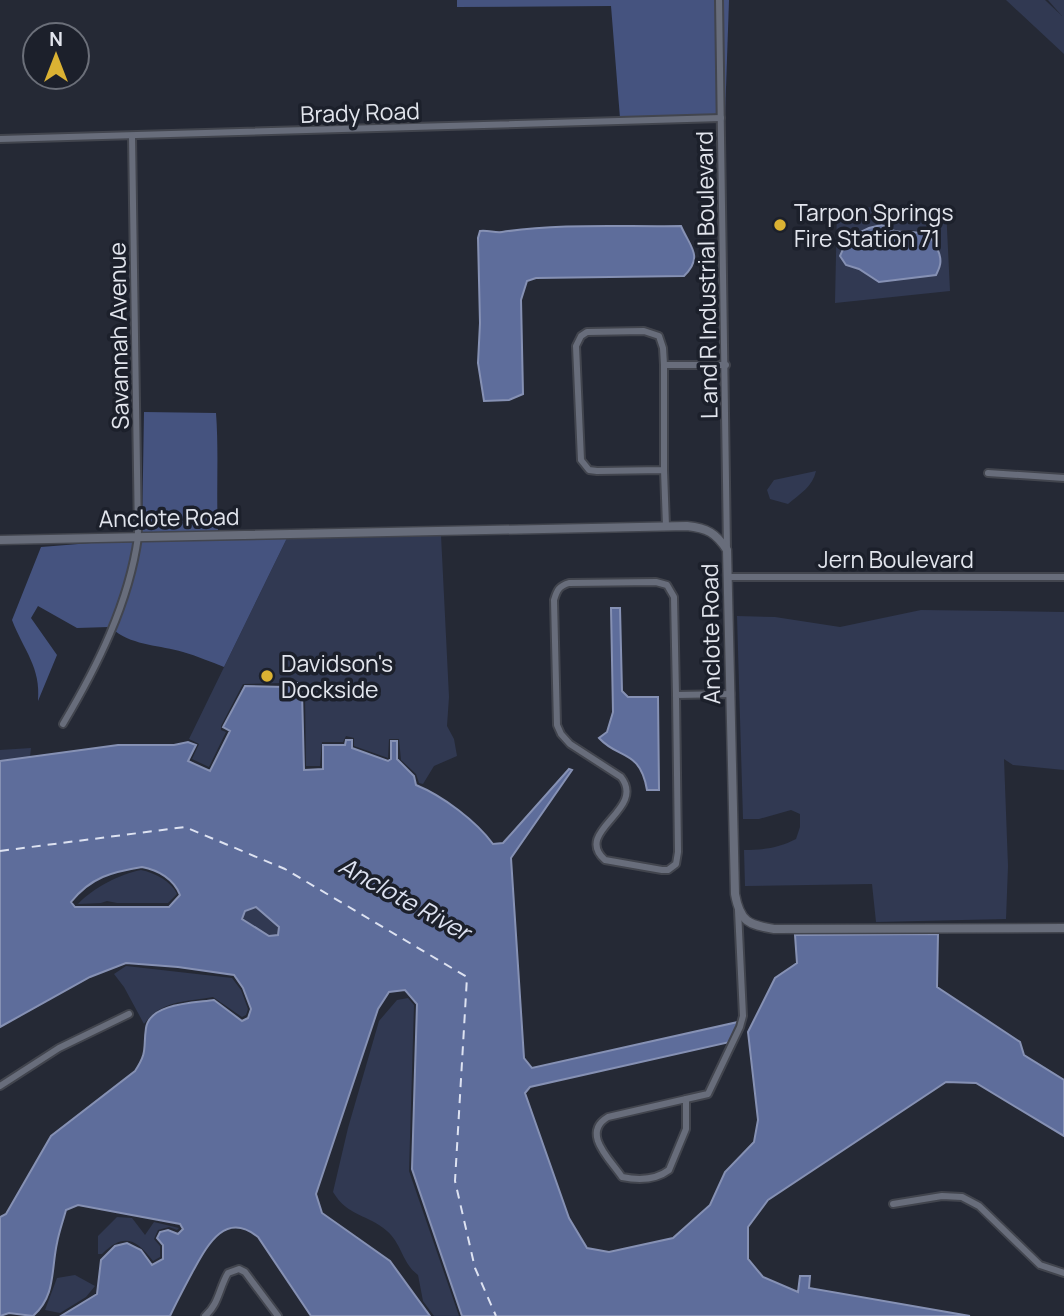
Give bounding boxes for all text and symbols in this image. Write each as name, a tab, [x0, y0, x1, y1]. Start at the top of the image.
north arrow	[21, 21, 91, 91]
text: N	[49, 26, 63, 52]
street label: Brady Road	[300, 94, 420, 130]
street label: L and R Industrial Boulevard	[687, 131, 725, 419]
place label: Tarpon Springs Fire Station 71	[794, 196, 953, 254]
marker: Tarpon Springs Fire Station 71	[772, 217, 788, 233]
street label: Savannah Avenue	[100, 242, 136, 430]
street label: Anclote Road	[98, 500, 240, 534]
street label: Jern Boulevard	[818, 543, 974, 575]
street label: Anclote Road	[693, 563, 727, 705]
place label: Davidson's Dockside	[281, 647, 393, 705]
marker: Davidson's Dockside	[259, 668, 275, 684]
water label: Anclote River	[334, 848, 479, 949]

